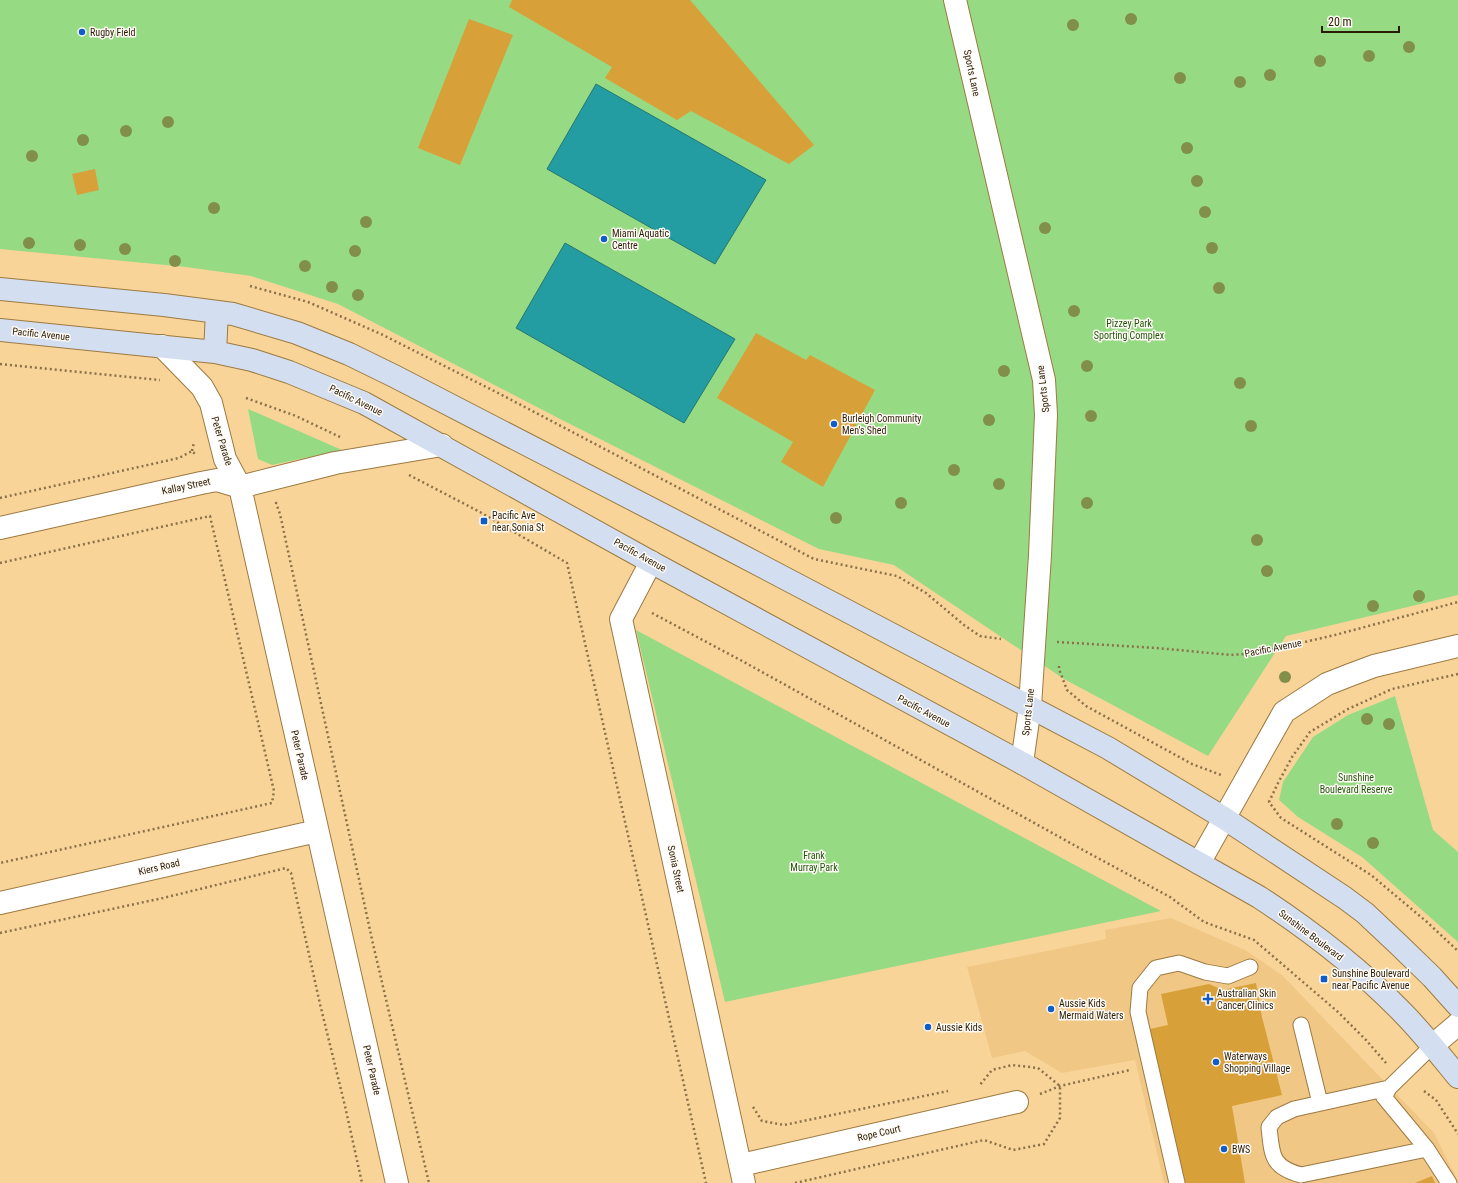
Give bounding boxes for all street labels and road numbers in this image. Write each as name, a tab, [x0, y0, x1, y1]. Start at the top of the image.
street label: Sports Lane	[962, 49, 982, 98]
street label: Pacific Avenue	[12, 326, 71, 343]
street label: Sports Lane	[1035, 365, 1051, 413]
street label: Pacific Avenue	[328, 382, 385, 418]
street label: Peter Parade	[209, 415, 235, 467]
street label: Kallay Street	[161, 475, 211, 497]
street label: Pacific Avenue	[612, 536, 668, 574]
street label: Pacific Avenue	[1244, 637, 1303, 659]
street label: Sports Lane	[1020, 688, 1036, 736]
street label: Pacific Avenue	[896, 693, 952, 730]
street label: Peter Parade	[289, 729, 311, 781]
street label: Sonia Street	[666, 844, 686, 894]
street label: Kiers Road	[137, 857, 181, 877]
street label: Sunshine Boulevard	[1277, 907, 1345, 963]
street label: Peter Parade	[361, 1044, 383, 1096]
street label: Rope Court	[856, 1123, 902, 1143]

